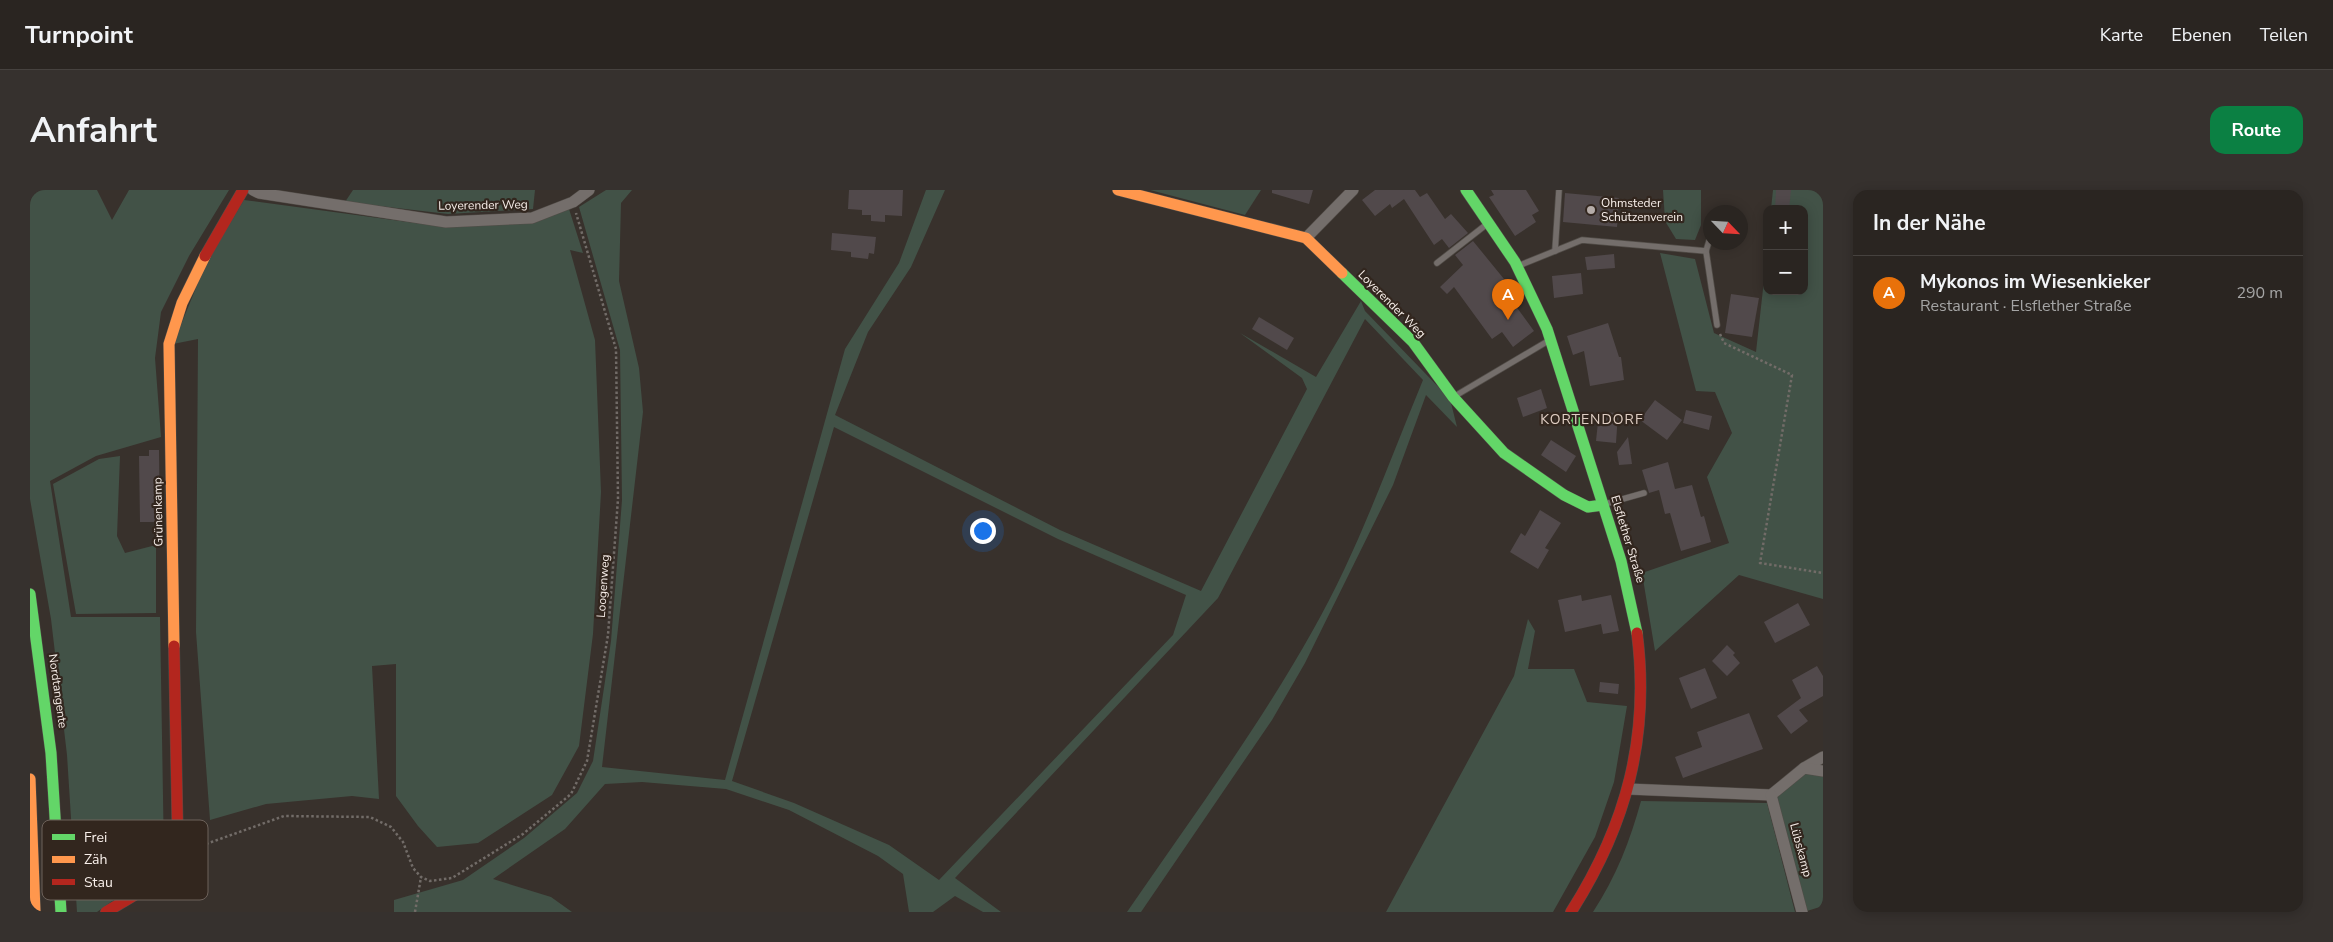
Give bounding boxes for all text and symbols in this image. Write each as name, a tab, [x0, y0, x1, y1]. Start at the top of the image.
text: Turnpoint	[25, 19, 133, 51]
text: Karte	[2100, 23, 2143, 47]
text: Ebenen	[2171, 23, 2232, 47]
text: Teilen	[2260, 23, 2308, 47]
button: Route	[2210, 106, 2303, 154]
text: Anfahrt	[30, 107, 157, 154]
place label: Ohmsteder Schützenverein	[1601, 195, 1683, 225]
street label: Loyerender Weg	[438, 196, 528, 214]
marker: Ohmsteder Schützenverein	[1585, 204, 1597, 216]
north arrow	[1703, 205, 1748, 250]
map controls	[1763, 205, 1808, 295]
button: +	[1763, 205, 1808, 250]
text: In der Nähe	[1873, 209, 1986, 237]
button: −	[1763, 250, 1808, 295]
street label: Loyerender Weg	[1355, 267, 1429, 341]
text: Mykonos im Wiesenkieker	[1920, 269, 2151, 295]
pin: A	[1492, 279, 1524, 320]
text: A	[1883, 282, 1895, 304]
text: 290 m	[2236, 282, 2283, 304]
text: Restaurant · Elsflether Straße	[1920, 295, 2132, 317]
district label: KORTENDORF	[1540, 410, 1644, 429]
street label: Grünenkamp	[149, 477, 167, 547]
street label: Elsflether Straße	[1607, 493, 1649, 585]
your location	[970, 518, 996, 544]
street label: Loogenweg	[593, 554, 613, 618]
street label: Nordtangente	[45, 653, 71, 729]
legend	[42, 820, 208, 900]
street label: Lübskamp	[1786, 821, 1816, 879]
text: Frei	[84, 828, 107, 847]
text: Zäh	[84, 850, 107, 869]
text: Stau	[84, 873, 113, 892]

